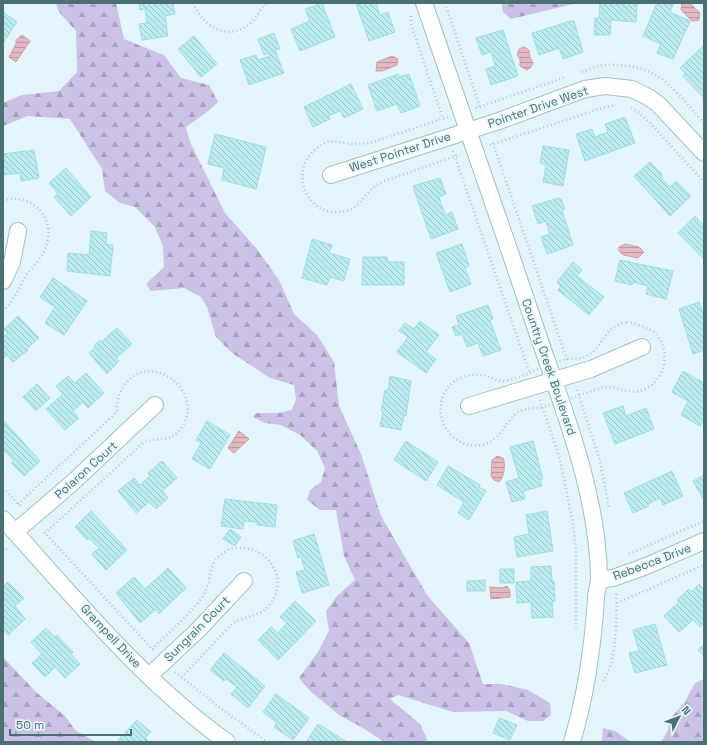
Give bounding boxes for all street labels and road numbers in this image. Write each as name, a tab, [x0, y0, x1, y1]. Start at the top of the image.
street label: Pointer Drive West	[486, 82, 590, 132]
street label: West Pointer Drive	[347, 128, 453, 176]
street label: Country Creek Boulevard	[518, 297, 580, 437]
street label: Polaron Court	[51, 438, 121, 502]
street label: Rebecca Drive	[611, 540, 693, 584]
street label: Sungrain Court	[161, 593, 233, 665]
street label: Grampell Drive	[77, 601, 145, 671]

